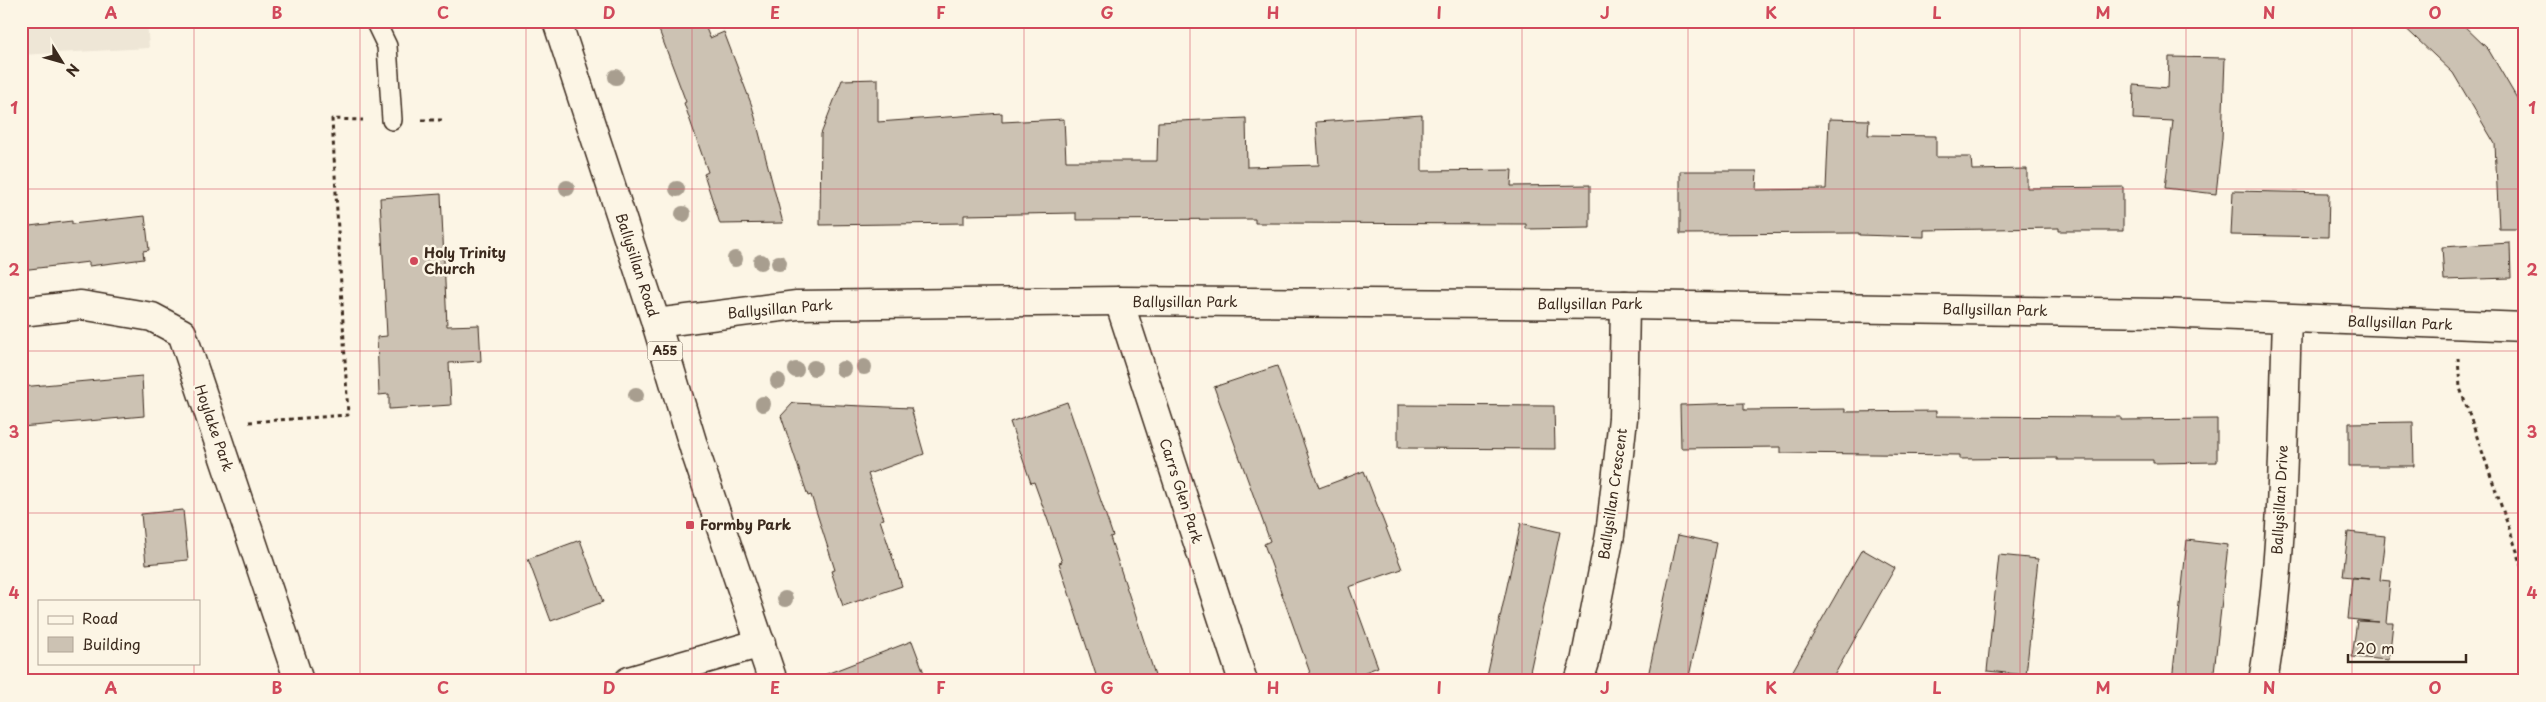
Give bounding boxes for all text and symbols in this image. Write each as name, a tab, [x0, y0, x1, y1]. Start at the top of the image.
text: A	[105, 0, 118, 24]
text: B	[272, 0, 283, 24]
text: C	[437, 0, 449, 24]
text: D	[603, 0, 615, 24]
text: E	[770, 0, 780, 24]
text: F	[936, 0, 946, 24]
text: G	[1100, 0, 1114, 24]
text: H	[1267, 0, 1279, 24]
text: I	[1436, 0, 1442, 24]
text: J	[1600, 0, 1610, 24]
text: K	[1765, 0, 1777, 24]
text: L	[1932, 0, 1942, 24]
text: M	[2095, 0, 2111, 24]
text: N	[2263, 0, 2275, 24]
text: O	[2429, 0, 2442, 24]
north arrow	[38, 38, 88, 88]
text: N	[61, 59, 85, 81]
text: 1	[10, 95, 18, 119]
text: 1	[2528, 95, 2536, 119]
street label: Ballysillan Road	[611, 210, 664, 320]
place label: Holy Trinity Church	[424, 242, 506, 279]
marker: Holy Trinity Church	[408, 255, 420, 267]
text: 2	[8, 257, 20, 281]
text: 2	[2526, 257, 2538, 281]
street label: Ballysillan Park	[1132, 291, 1238, 312]
street label: Ballysillan Park	[727, 293, 834, 324]
street label: Ballysillan Park	[1537, 293, 1643, 314]
street label: Ballysillan Park	[1942, 298, 2048, 321]
street label: Ballysillan Park	[2347, 310, 2453, 335]
road number: A55	[648, 342, 682, 361]
street label: Hoylake Park	[190, 381, 239, 475]
text: 3	[9, 419, 19, 443]
text: 3	[2527, 419, 2537, 443]
street label: Ballysillan Crescent	[1593, 427, 1632, 561]
street label: Carrs Glen Park	[1155, 435, 1209, 547]
street label: Ballysillan Drive	[2266, 445, 2293, 555]
place label: Formby Park	[700, 514, 792, 535]
marker: Formby Park	[684, 519, 696, 531]
text: 4	[9, 580, 20, 604]
text: 4	[2527, 580, 2538, 604]
legend	[38, 600, 200, 664]
text: Road	[82, 606, 118, 629]
text: Building	[82, 632, 141, 655]
scale bar	[2348, 632, 2466, 664]
text: 20 m	[2356, 636, 2395, 659]
text: A	[105, 675, 118, 699]
text: B	[272, 675, 283, 699]
text: C	[437, 675, 449, 699]
text: D	[603, 675, 615, 699]
text: E	[770, 675, 780, 699]
text: F	[936, 675, 946, 699]
text: G	[1100, 675, 1114, 699]
text: H	[1267, 675, 1279, 699]
text: I	[1436, 675, 1442, 699]
text: J	[1600, 675, 1610, 699]
text: K	[1765, 675, 1777, 699]
text: L	[1932, 675, 1942, 699]
text: M	[2095, 675, 2111, 699]
text: N	[2263, 675, 2275, 699]
text: O	[2429, 675, 2442, 699]

